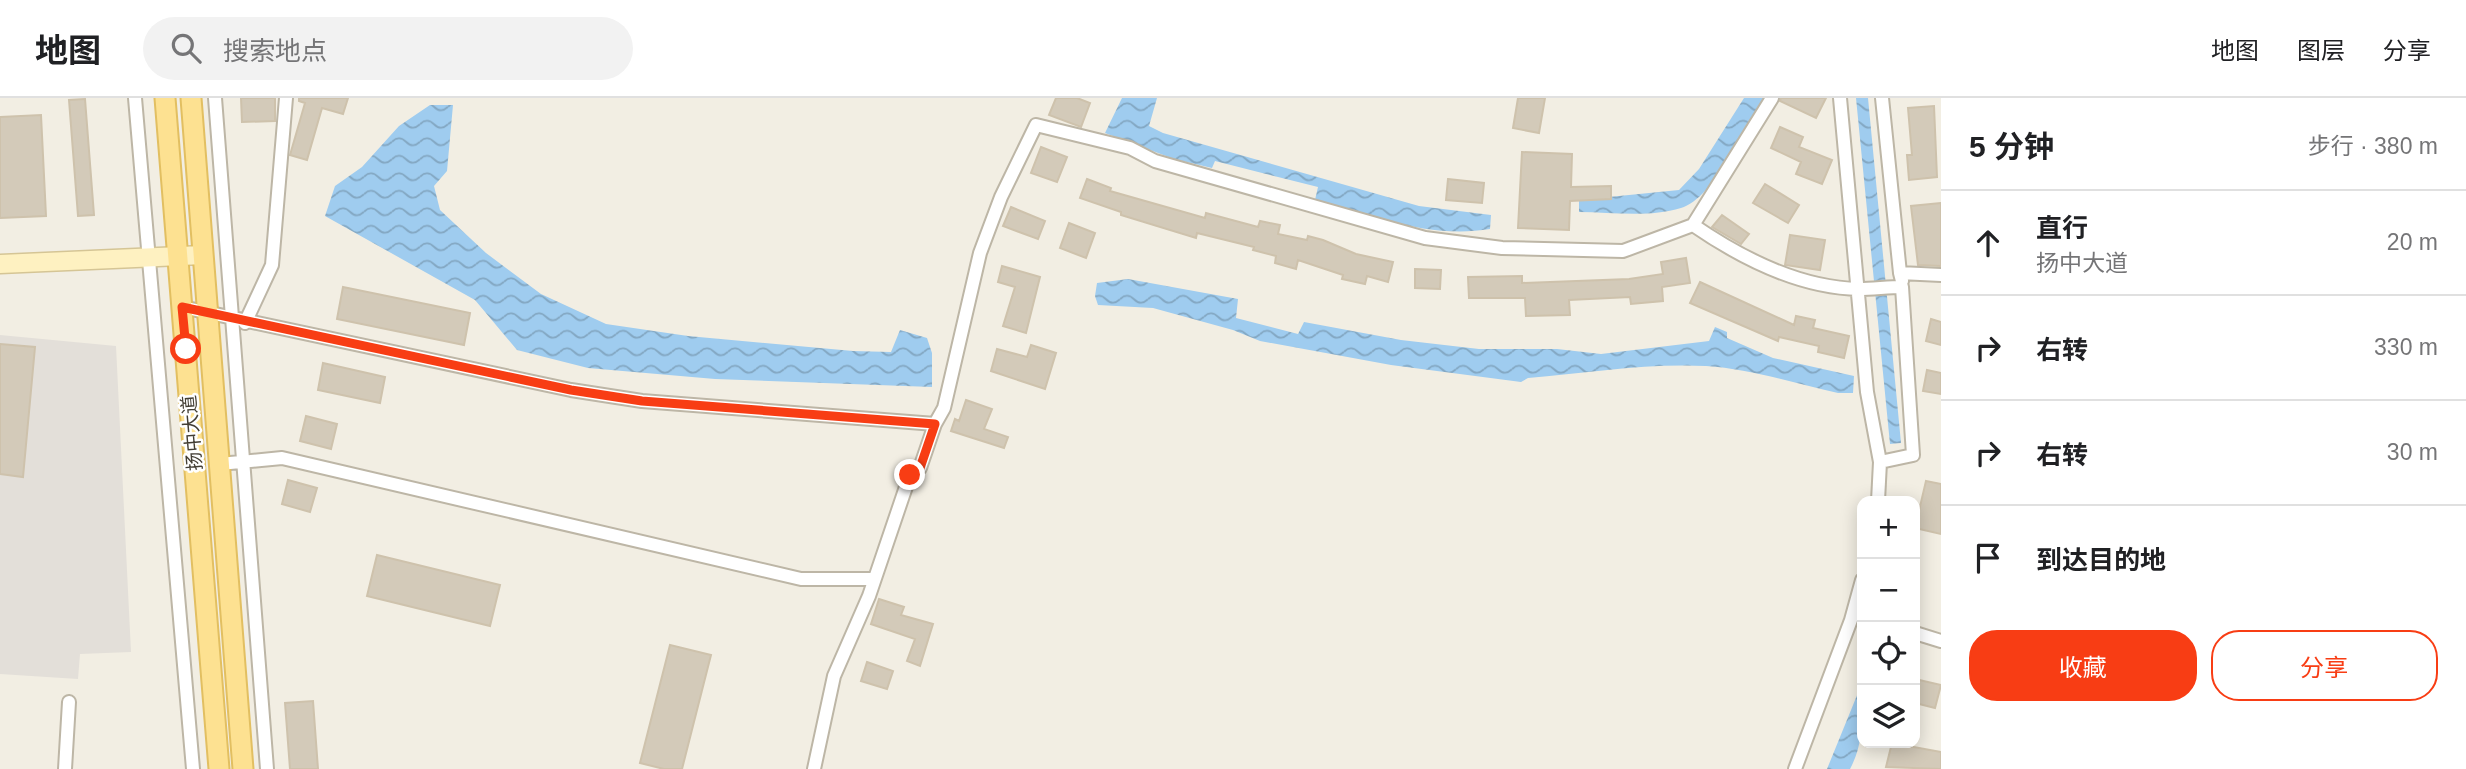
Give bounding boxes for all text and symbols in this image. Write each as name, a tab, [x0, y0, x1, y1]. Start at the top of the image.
search box	[143, 17, 633, 80]
icon: search	[167, 29, 205, 67]
text: 地图	[35, 32, 101, 69]
text: 搜索地点	[223, 36, 327, 66]
text: 地图	[2211, 37, 2259, 64]
text: 图层	[2297, 37, 2345, 64]
text: 分享	[2383, 37, 2431, 64]
text: 5 分钟	[1969, 130, 2054, 163]
text: 步行 · 380 m	[2308, 133, 2438, 159]
text: 直行	[2036, 213, 2088, 243]
icon: ahead	[1969, 224, 2007, 262]
text: 20 m	[2387, 229, 2438, 255]
text: 扬中大道	[2036, 250, 2128, 276]
icon: right	[1969, 329, 2007, 367]
route start	[170, 333, 201, 364]
text: 330 m	[2374, 334, 2438, 360]
text: 右转	[2036, 335, 2088, 365]
street label: 扬中大道	[178, 394, 206, 472]
icon: right	[1969, 434, 2007, 472]
text: 30 m	[2387, 439, 2438, 465]
text: 右转	[2036, 440, 2088, 470]
route end	[894, 459, 925, 490]
map controls	[1857, 496, 1920, 748]
button: +	[1857, 496, 1920, 559]
icon: arrive	[1969, 539, 2007, 577]
text: 到达目的地	[2036, 545, 2166, 575]
button: −	[1857, 559, 1920, 622]
button: locate	[1857, 622, 1920, 685]
button: 收藏	[1969, 630, 2197, 701]
button: 分享	[2211, 630, 2438, 701]
button: layers	[1857, 685, 1920, 748]

